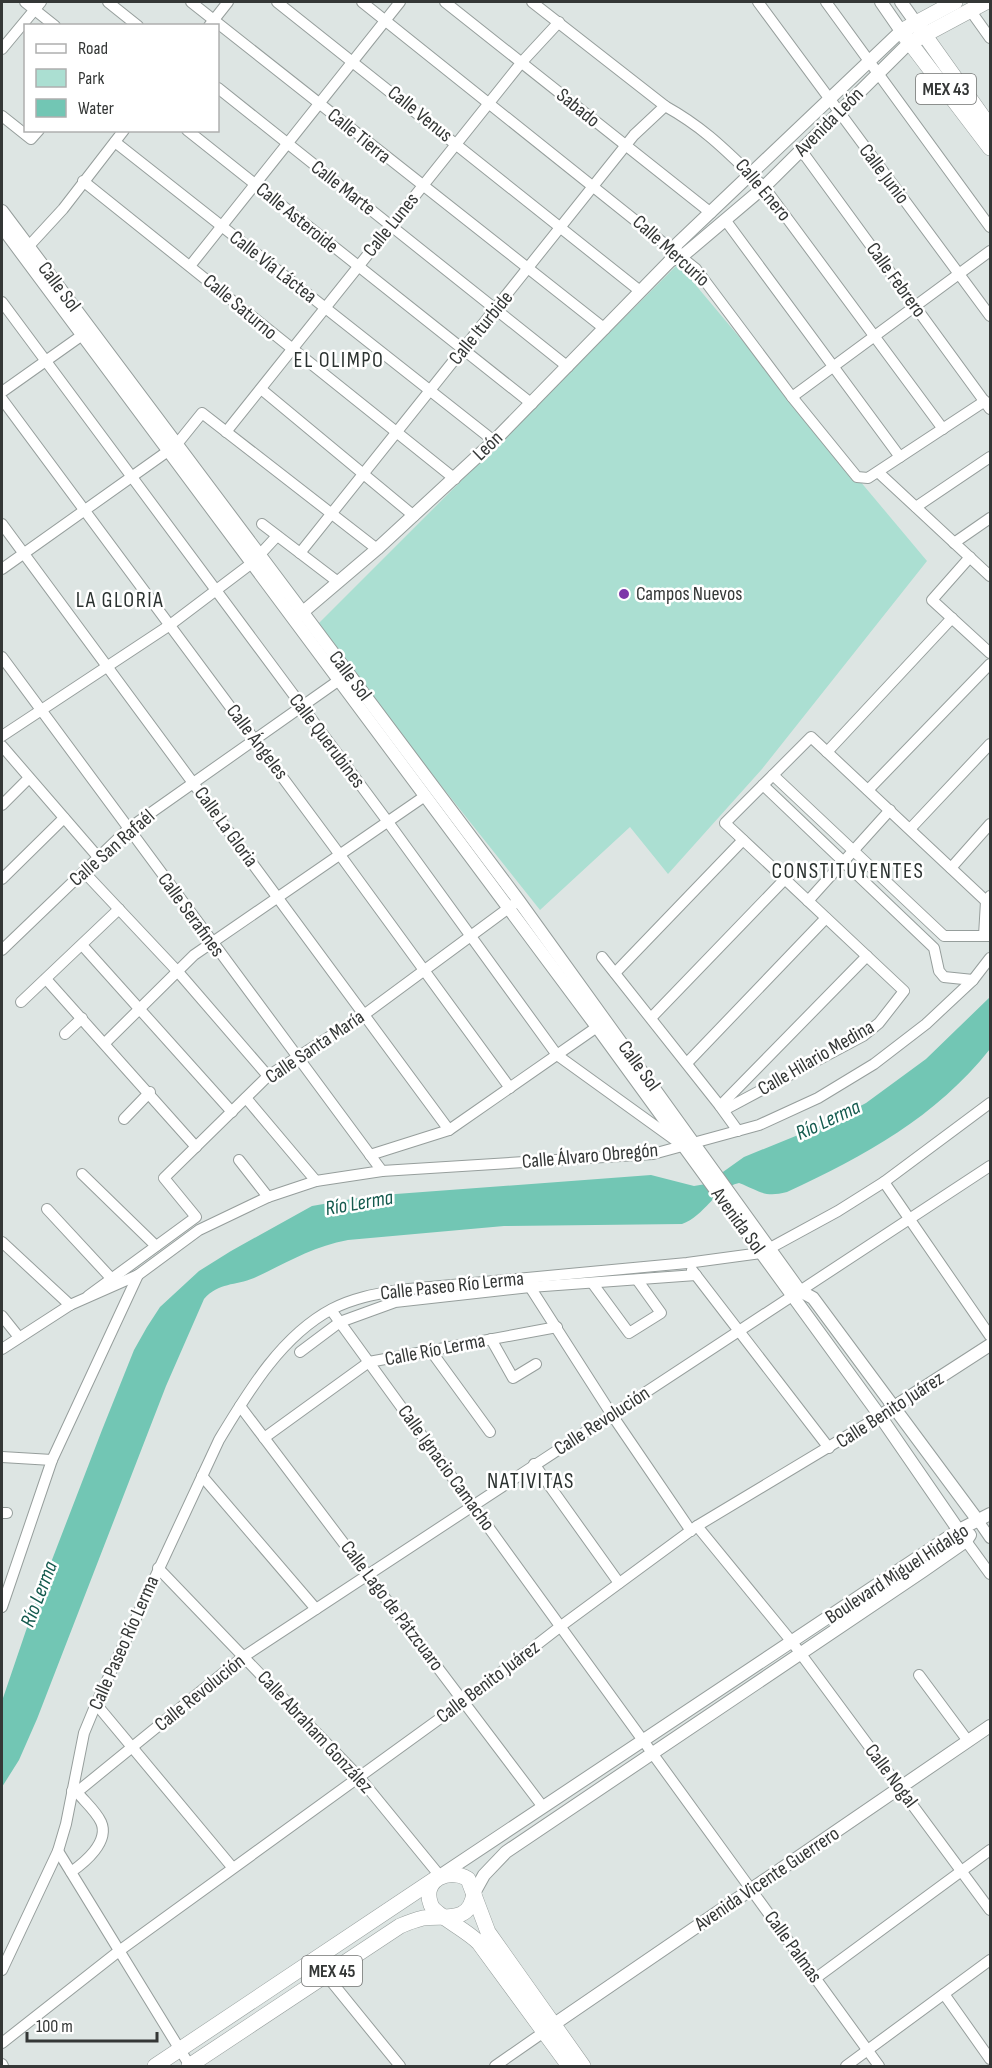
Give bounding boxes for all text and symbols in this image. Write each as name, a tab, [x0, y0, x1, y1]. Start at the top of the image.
legend	[24, 24, 219, 132]
text: Road	[78, 38, 108, 59]
text: Park	[78, 68, 104, 89]
road number: MEX 43	[916, 74, 976, 104]
street label: Calle Venus	[383, 81, 457, 147]
street label: Sabado	[551, 83, 605, 133]
street label: Avenida León	[789, 83, 868, 162]
text: Water	[78, 98, 114, 119]
street label: Calle Tierra	[323, 103, 395, 169]
street label: Calle Junio	[854, 139, 914, 209]
street label: Calle Enero	[730, 154, 796, 226]
street label: Calle Marte	[306, 155, 380, 221]
street label: Calle Asteroide	[251, 177, 343, 259]
street label: Calle Lunes	[358, 188, 424, 262]
street label: Calle Mercurio	[628, 210, 714, 292]
street label: Calle Vía Láctea	[225, 226, 321, 308]
street label: Calle Febrero	[861, 238, 931, 322]
street label: Calle Sol	[32, 257, 86, 317]
street label: Calle Saturno	[198, 269, 282, 345]
street label: Calle Iturbide	[444, 286, 518, 370]
district label: EL OLIMPO	[294, 347, 384, 374]
street label: León	[468, 426, 508, 466]
place label: Campos Nuevos	[636, 582, 742, 606]
district label: LA GLORIA	[76, 587, 164, 614]
marker: Campos Nuevos	[617, 587, 631, 601]
street label: Calle Sol	[323, 646, 377, 706]
street label: Calle Querubines	[284, 689, 370, 793]
street label: Calle Ángeles	[221, 700, 293, 784]
street label: Calle La Gloria	[189, 782, 263, 872]
street label: Calle San Rafaél	[64, 804, 160, 892]
district label: CONSTITUYENTES	[772, 858, 924, 885]
street label: Calle Serafines	[152, 868, 230, 962]
street label: Calle Santa María	[261, 1005, 369, 1089]
street label: Calle Hilario Medina	[754, 1015, 878, 1101]
street label: Calle Sol	[613, 1036, 665, 1096]
water label: Río Lerma	[792, 1094, 865, 1146]
street label: Calle Álvaro Obregón	[521, 1138, 659, 1174]
street label: Avenida Sol	[705, 1182, 770, 1259]
water label: Río Lerma	[323, 1185, 395, 1221]
street label: Calle Paseo Río Lerma	[379, 1267, 525, 1305]
street label: Calle Río Lerma	[383, 1329, 487, 1371]
street label: Calle Benito Juárez	[832, 1366, 948, 1454]
street label: Calle Revolución	[550, 1381, 654, 1461]
street label: Calle Ignacio Camacho	[392, 1400, 500, 1536]
district label: NATIVITAS	[487, 1468, 575, 1495]
street label: Boulevard Miguel Hidalgo	[821, 1519, 973, 1629]
street label: Calle Lago de Pátzcuaro	[335, 1536, 449, 1676]
water label: Río Lerma	[15, 1557, 63, 1630]
street label: Calle Paseo Río Lerma	[84, 1572, 164, 1714]
street label: Calle Benito Juárez	[432, 1635, 544, 1729]
street label: Calle Revolución	[150, 1649, 250, 1737]
street label: Calle Abraham González	[252, 1666, 378, 1798]
street label: Calle Nogal	[859, 1740, 923, 1812]
street label: Avenida Vicente Guerrero	[689, 1822, 844, 1937]
street label: Calle Palmas	[759, 1906, 827, 1988]
road number: MEX 45	[302, 1956, 362, 1986]
scale bar	[27, 2005, 158, 2043]
text: 100 m	[36, 2016, 73, 2037]

